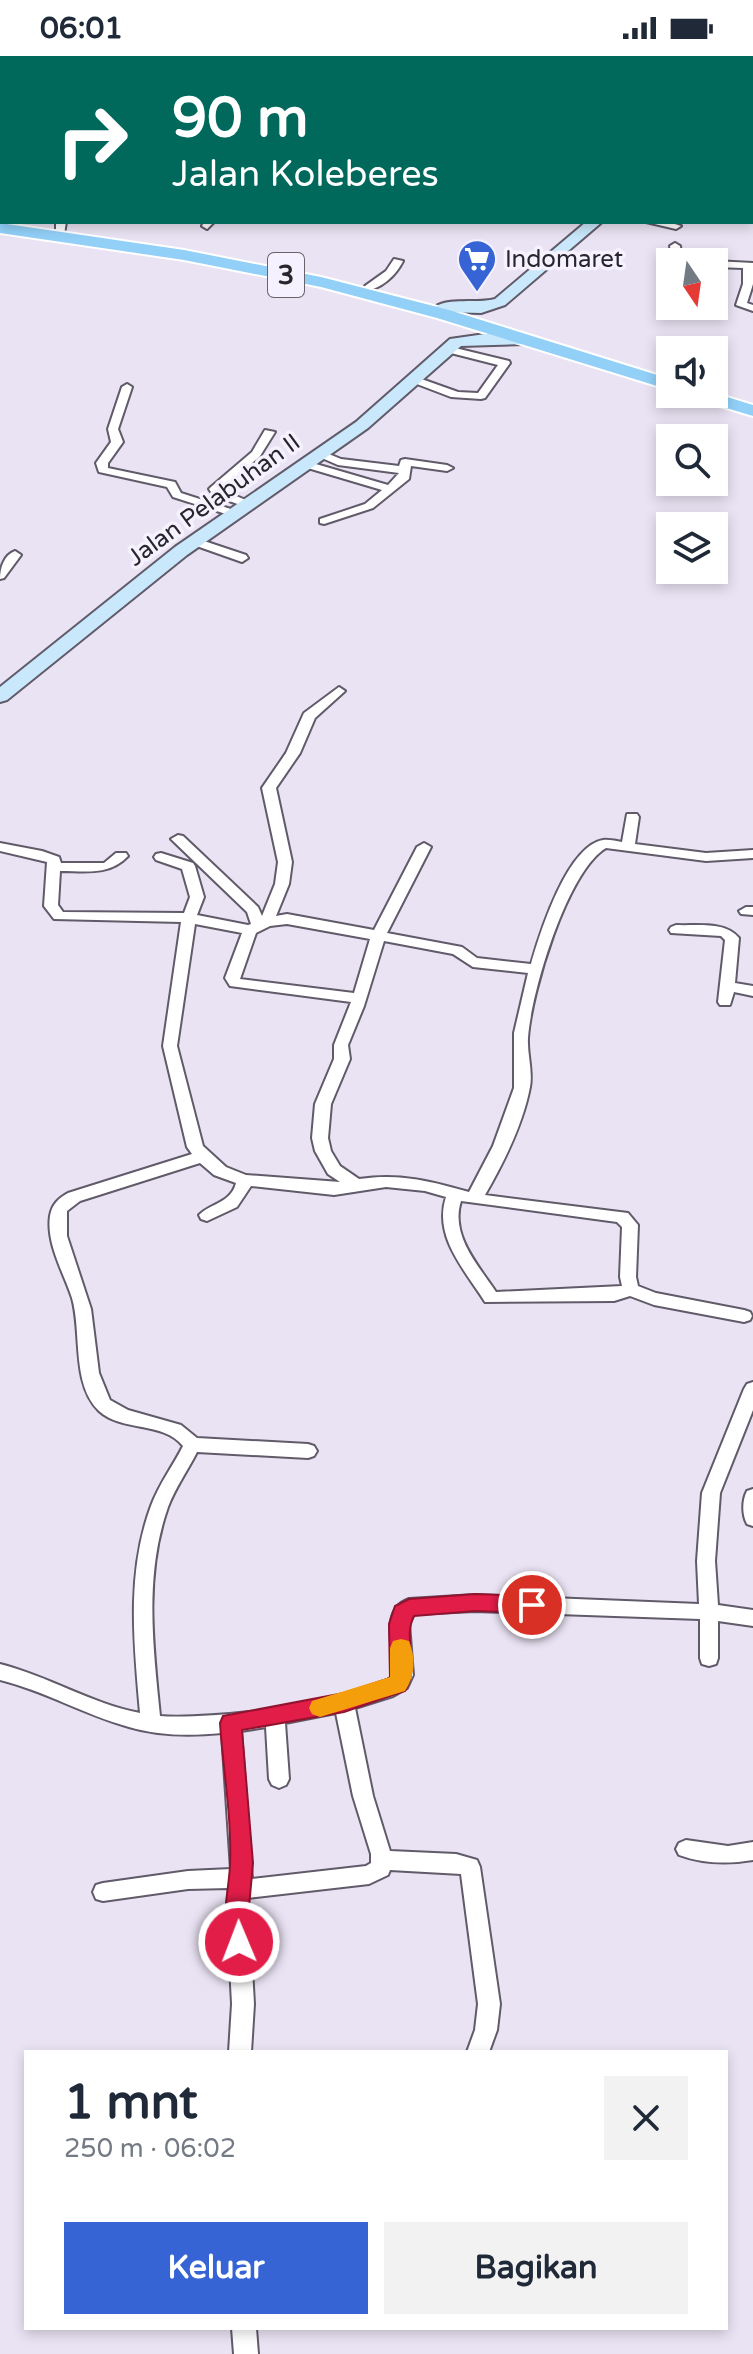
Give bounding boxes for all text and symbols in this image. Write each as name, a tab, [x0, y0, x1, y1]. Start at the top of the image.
text: 06:01	[40, 10, 123, 47]
text: 90 m	[172, 85, 308, 152]
icon: right	[40, 88, 144, 192]
text: Jalan Koleberes	[172, 153, 439, 196]
supermarket icon: Indomaret	[456, 238, 498, 293]
place label: Indomaret	[505, 245, 623, 274]
north arrow	[656, 248, 728, 320]
map controls	[656, 248, 728, 584]
road number: 3	[268, 253, 304, 297]
button: sound	[656, 336, 728, 408]
button: search	[656, 424, 728, 496]
street label: Jalan Pelabuhan II	[122, 428, 306, 572]
button: layers	[656, 512, 728, 584]
pin	[498, 1571, 566, 1639]
icon: arrive	[510, 1583, 554, 1627]
position arrow	[197, 1900, 281, 1984]
text: 1 mnt	[64, 2074, 198, 2132]
button: close	[604, 2076, 688, 2160]
text: 250 m · 06:02	[64, 2133, 236, 2164]
button: Keluar	[64, 2222, 368, 2314]
button: Bagikan	[384, 2222, 688, 2314]

